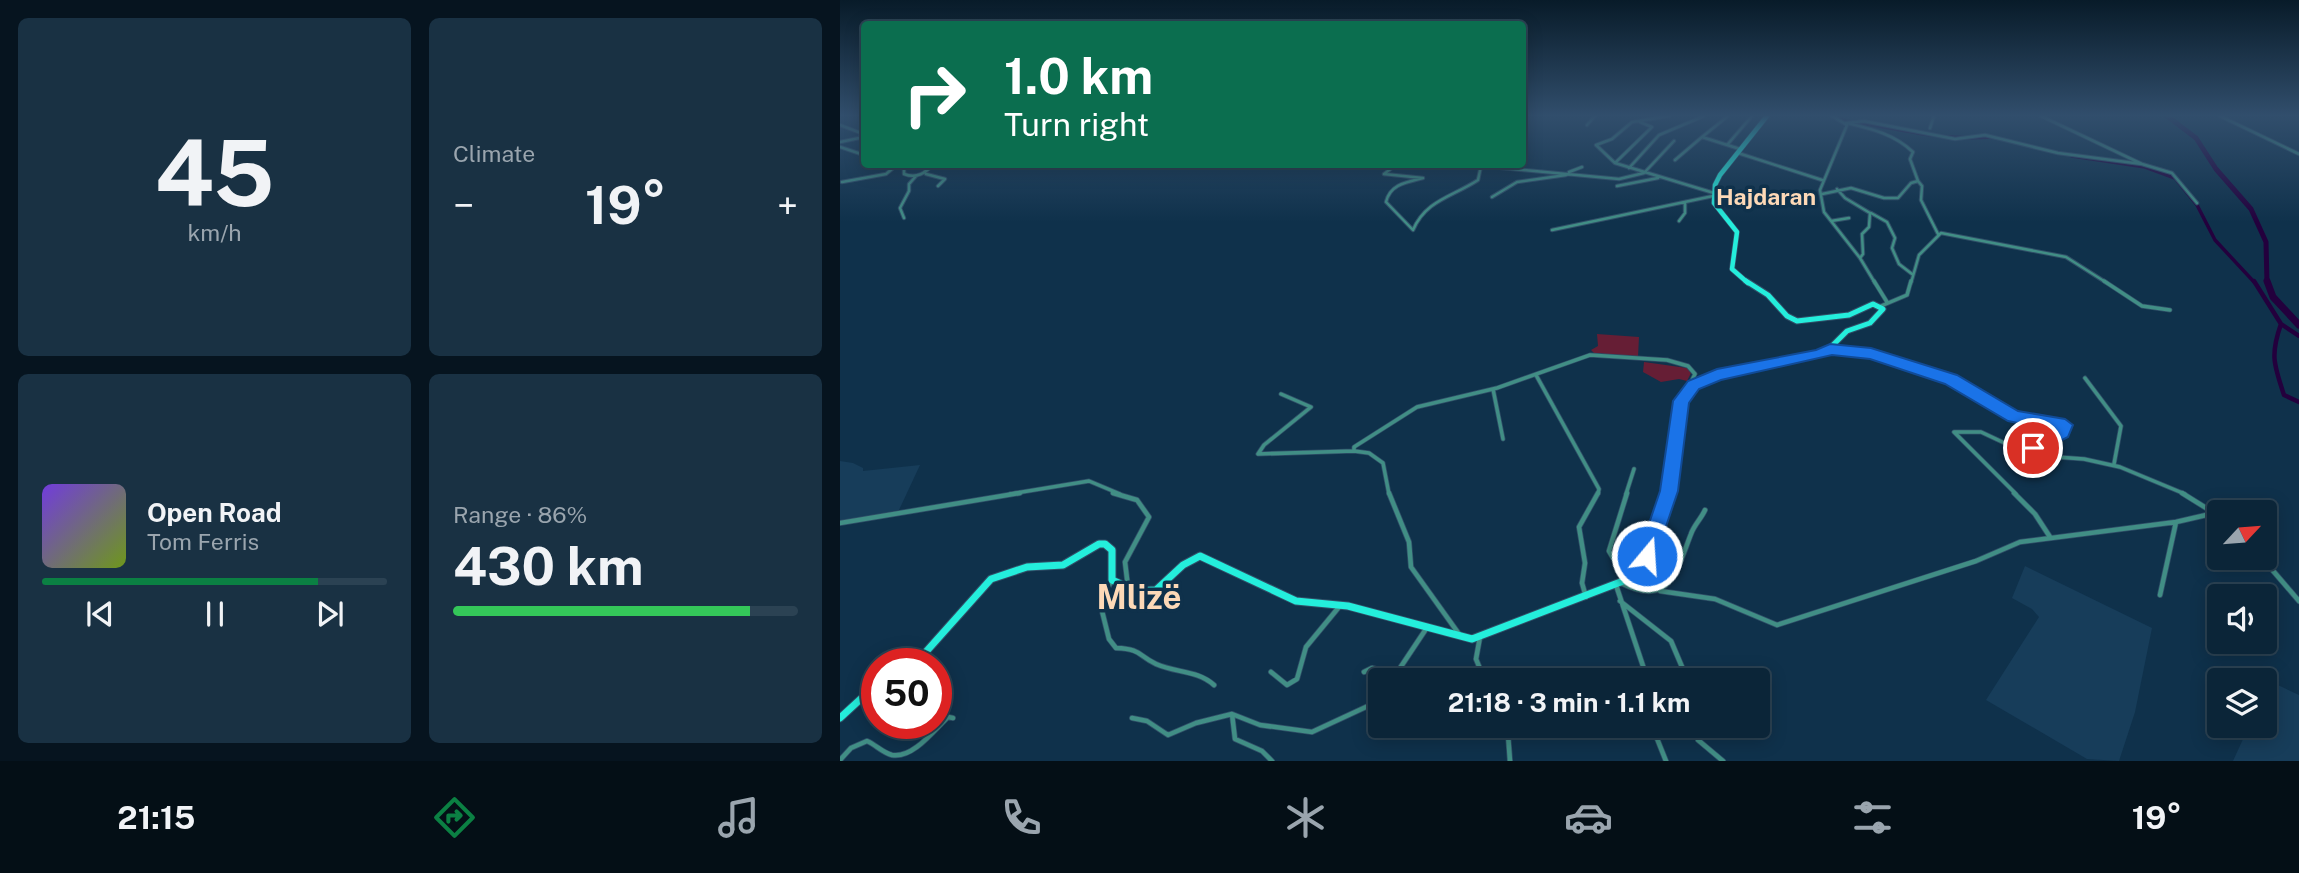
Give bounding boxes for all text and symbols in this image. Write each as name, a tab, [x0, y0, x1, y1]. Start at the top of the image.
text: 1.0 km	[1004, 47, 1153, 105]
icon: right	[889, 49, 980, 140]
text: Turn right	[1004, 106, 1149, 143]
text: 45	[154, 120, 275, 226]
text: Climate	[453, 140, 535, 167]
text: 19°	[585, 175, 666, 236]
text: −	[453, 183, 474, 228]
text: +	[777, 183, 798, 228]
district label: Hajdaran	[1716, 183, 1816, 210]
text: km/h	[187, 219, 242, 246]
pin	[2003, 418, 2063, 478]
icon: arrive	[2014, 429, 2052, 467]
text: Open Road	[147, 497, 282, 528]
north arrow	[2207, 500, 2277, 570]
map controls	[2207, 500, 2277, 738]
text: Range · 86%	[453, 501, 587, 528]
position arrow	[1610, 519, 1684, 593]
text: Tom Ferris	[147, 528, 259, 555]
text: 430 km	[453, 536, 643, 597]
district label: Mlizë	[1097, 578, 1181, 616]
button: sound	[2207, 584, 2277, 654]
icon: previous	[81, 595, 119, 633]
icon: pause	[196, 595, 234, 633]
icon: next	[311, 595, 349, 633]
speed limit sign: 50	[861, 648, 952, 739]
button: layers	[2207, 668, 2277, 738]
text: 21:18 · 3 min · 1.1 km	[1448, 687, 1690, 718]
icon: directions	[430, 793, 479, 842]
icon: music	[714, 793, 763, 842]
icon: phone	[997, 793, 1046, 842]
icon: climate	[1281, 793, 1330, 842]
icon: car	[1564, 793, 1613, 842]
icon: filters	[1848, 793, 1897, 842]
text: 21:15	[117, 799, 195, 836]
text: 19°	[2132, 799, 2182, 836]

